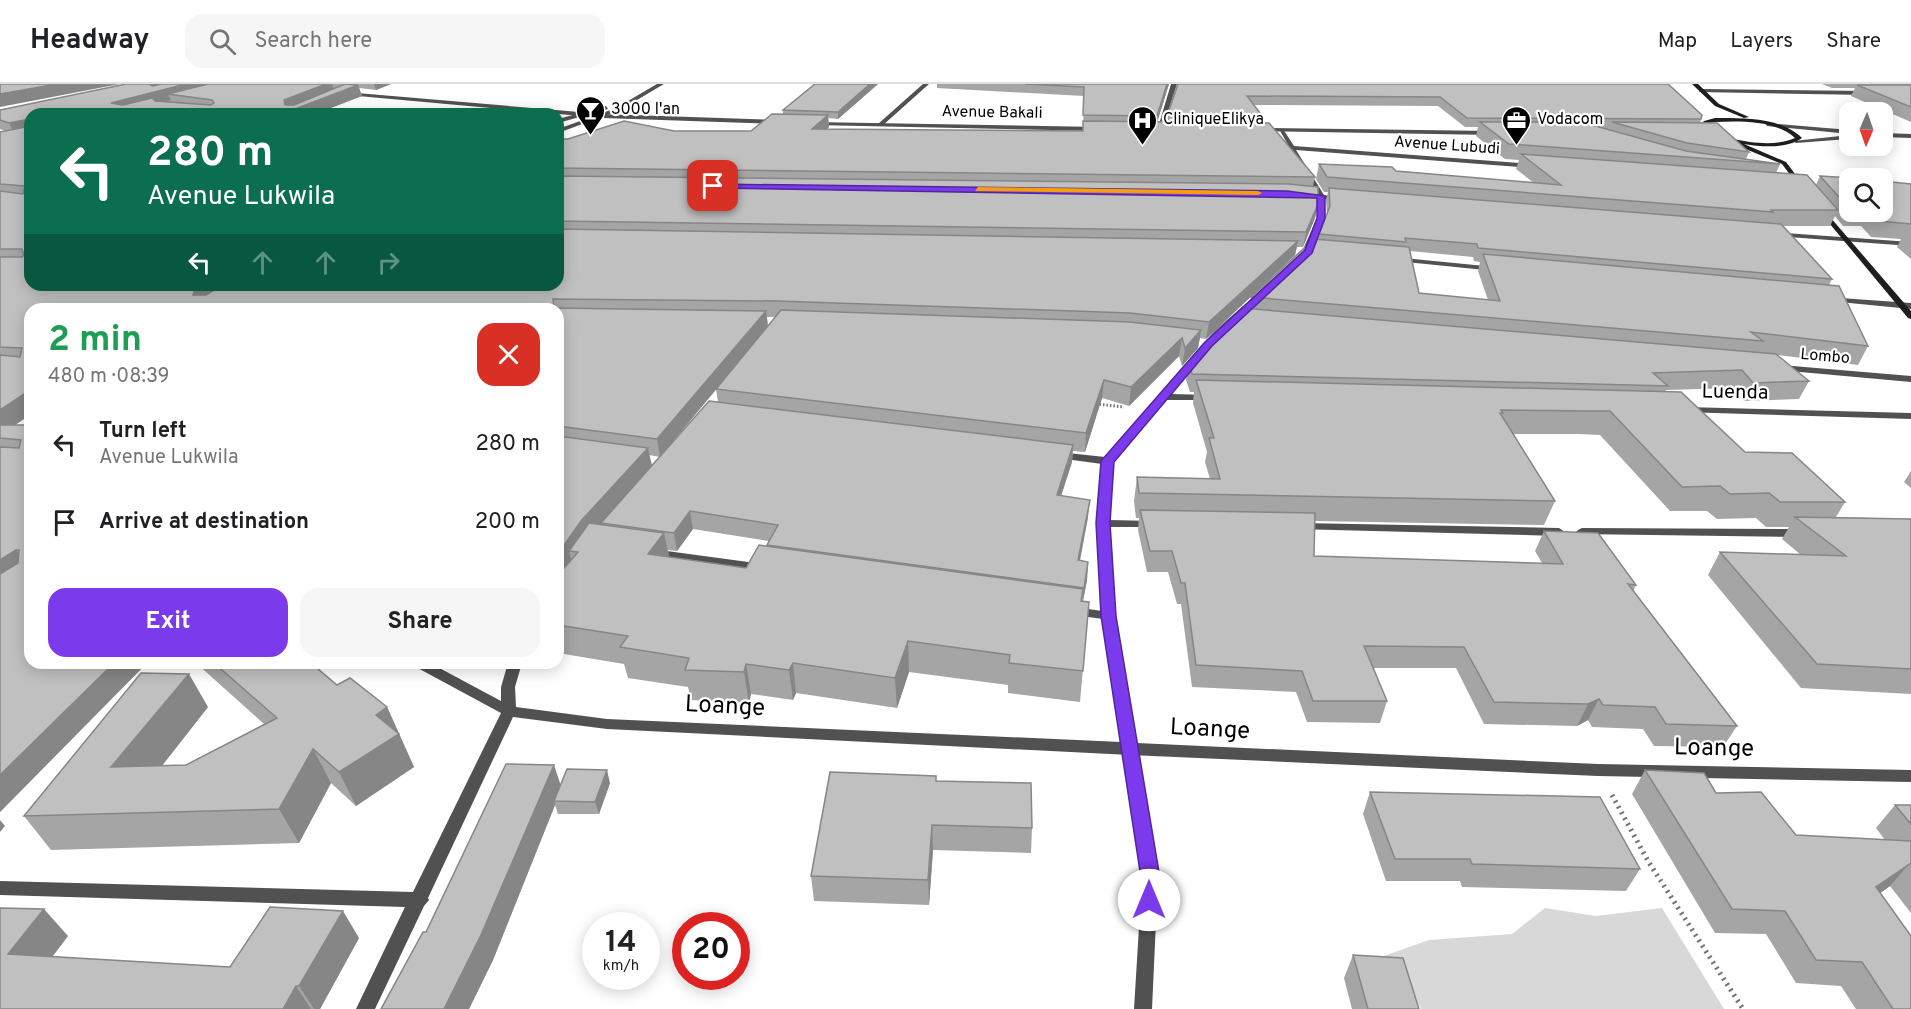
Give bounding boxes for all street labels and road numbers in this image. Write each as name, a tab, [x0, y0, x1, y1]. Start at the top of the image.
street label: Avenue Bakali	[941, 102, 1043, 124]
street label: Avenue Lubudi	[1393, 132, 1501, 160]
street label: Lombo	[1799, 345, 1851, 369]
street label: Luenda	[1701, 379, 1769, 407]
street label: Loange	[684, 690, 766, 724]
street label: Loange	[1169, 713, 1251, 747]
street label: Loange	[1674, 733, 1754, 765]

